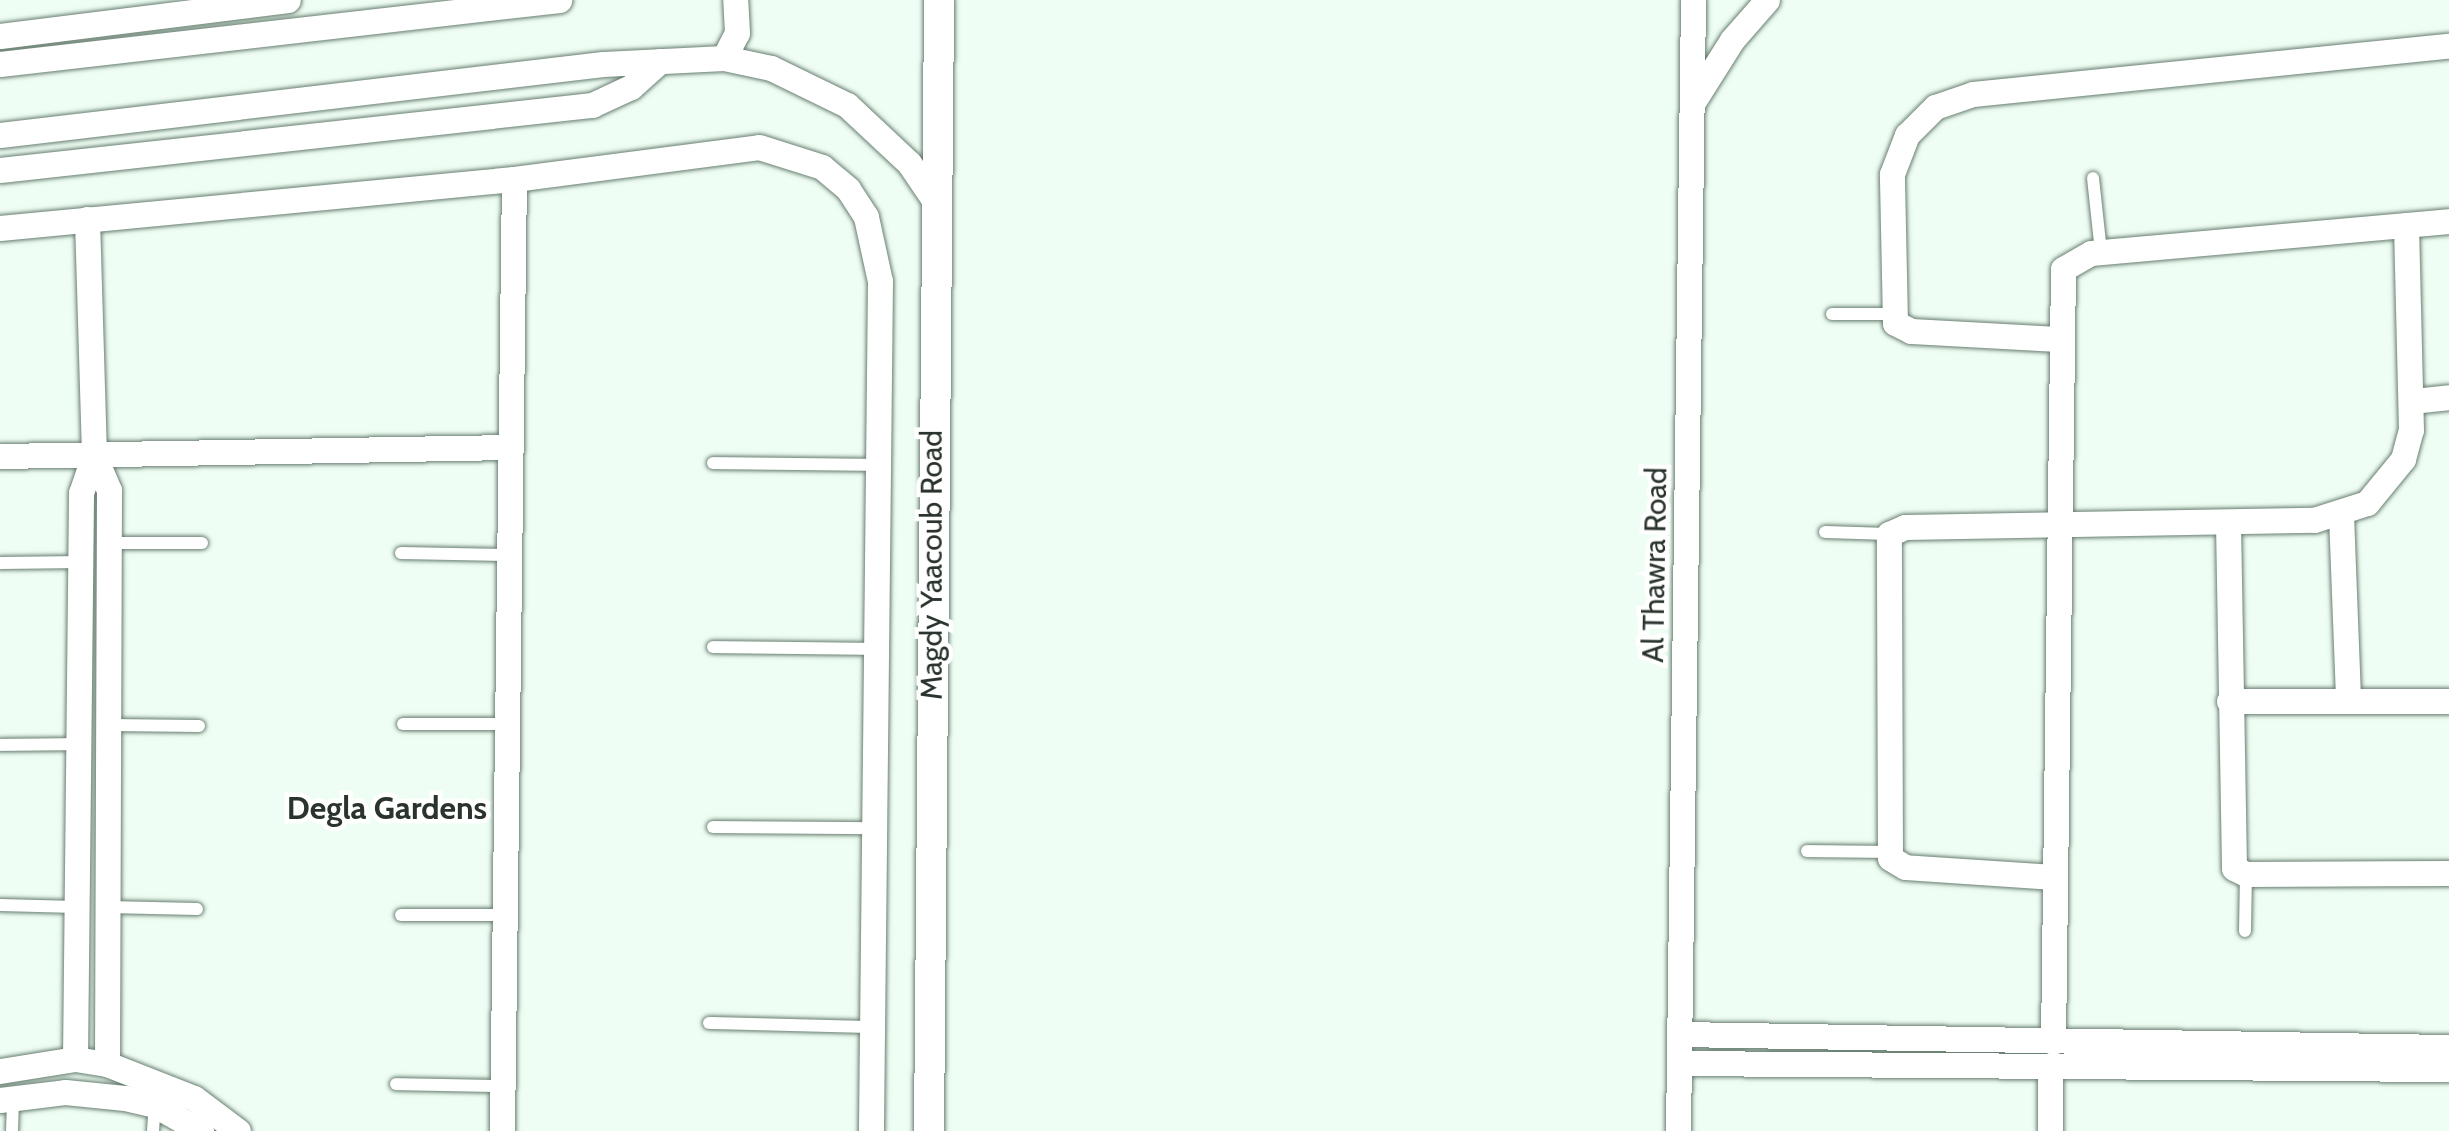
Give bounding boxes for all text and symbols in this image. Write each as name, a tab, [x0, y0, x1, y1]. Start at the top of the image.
street label: Magdy Yaacoub Road	[914, 430, 950, 700]
street label: Al Thawra Road	[1635, 467, 1675, 663]
district label: Degla Gardens	[287, 789, 487, 827]

